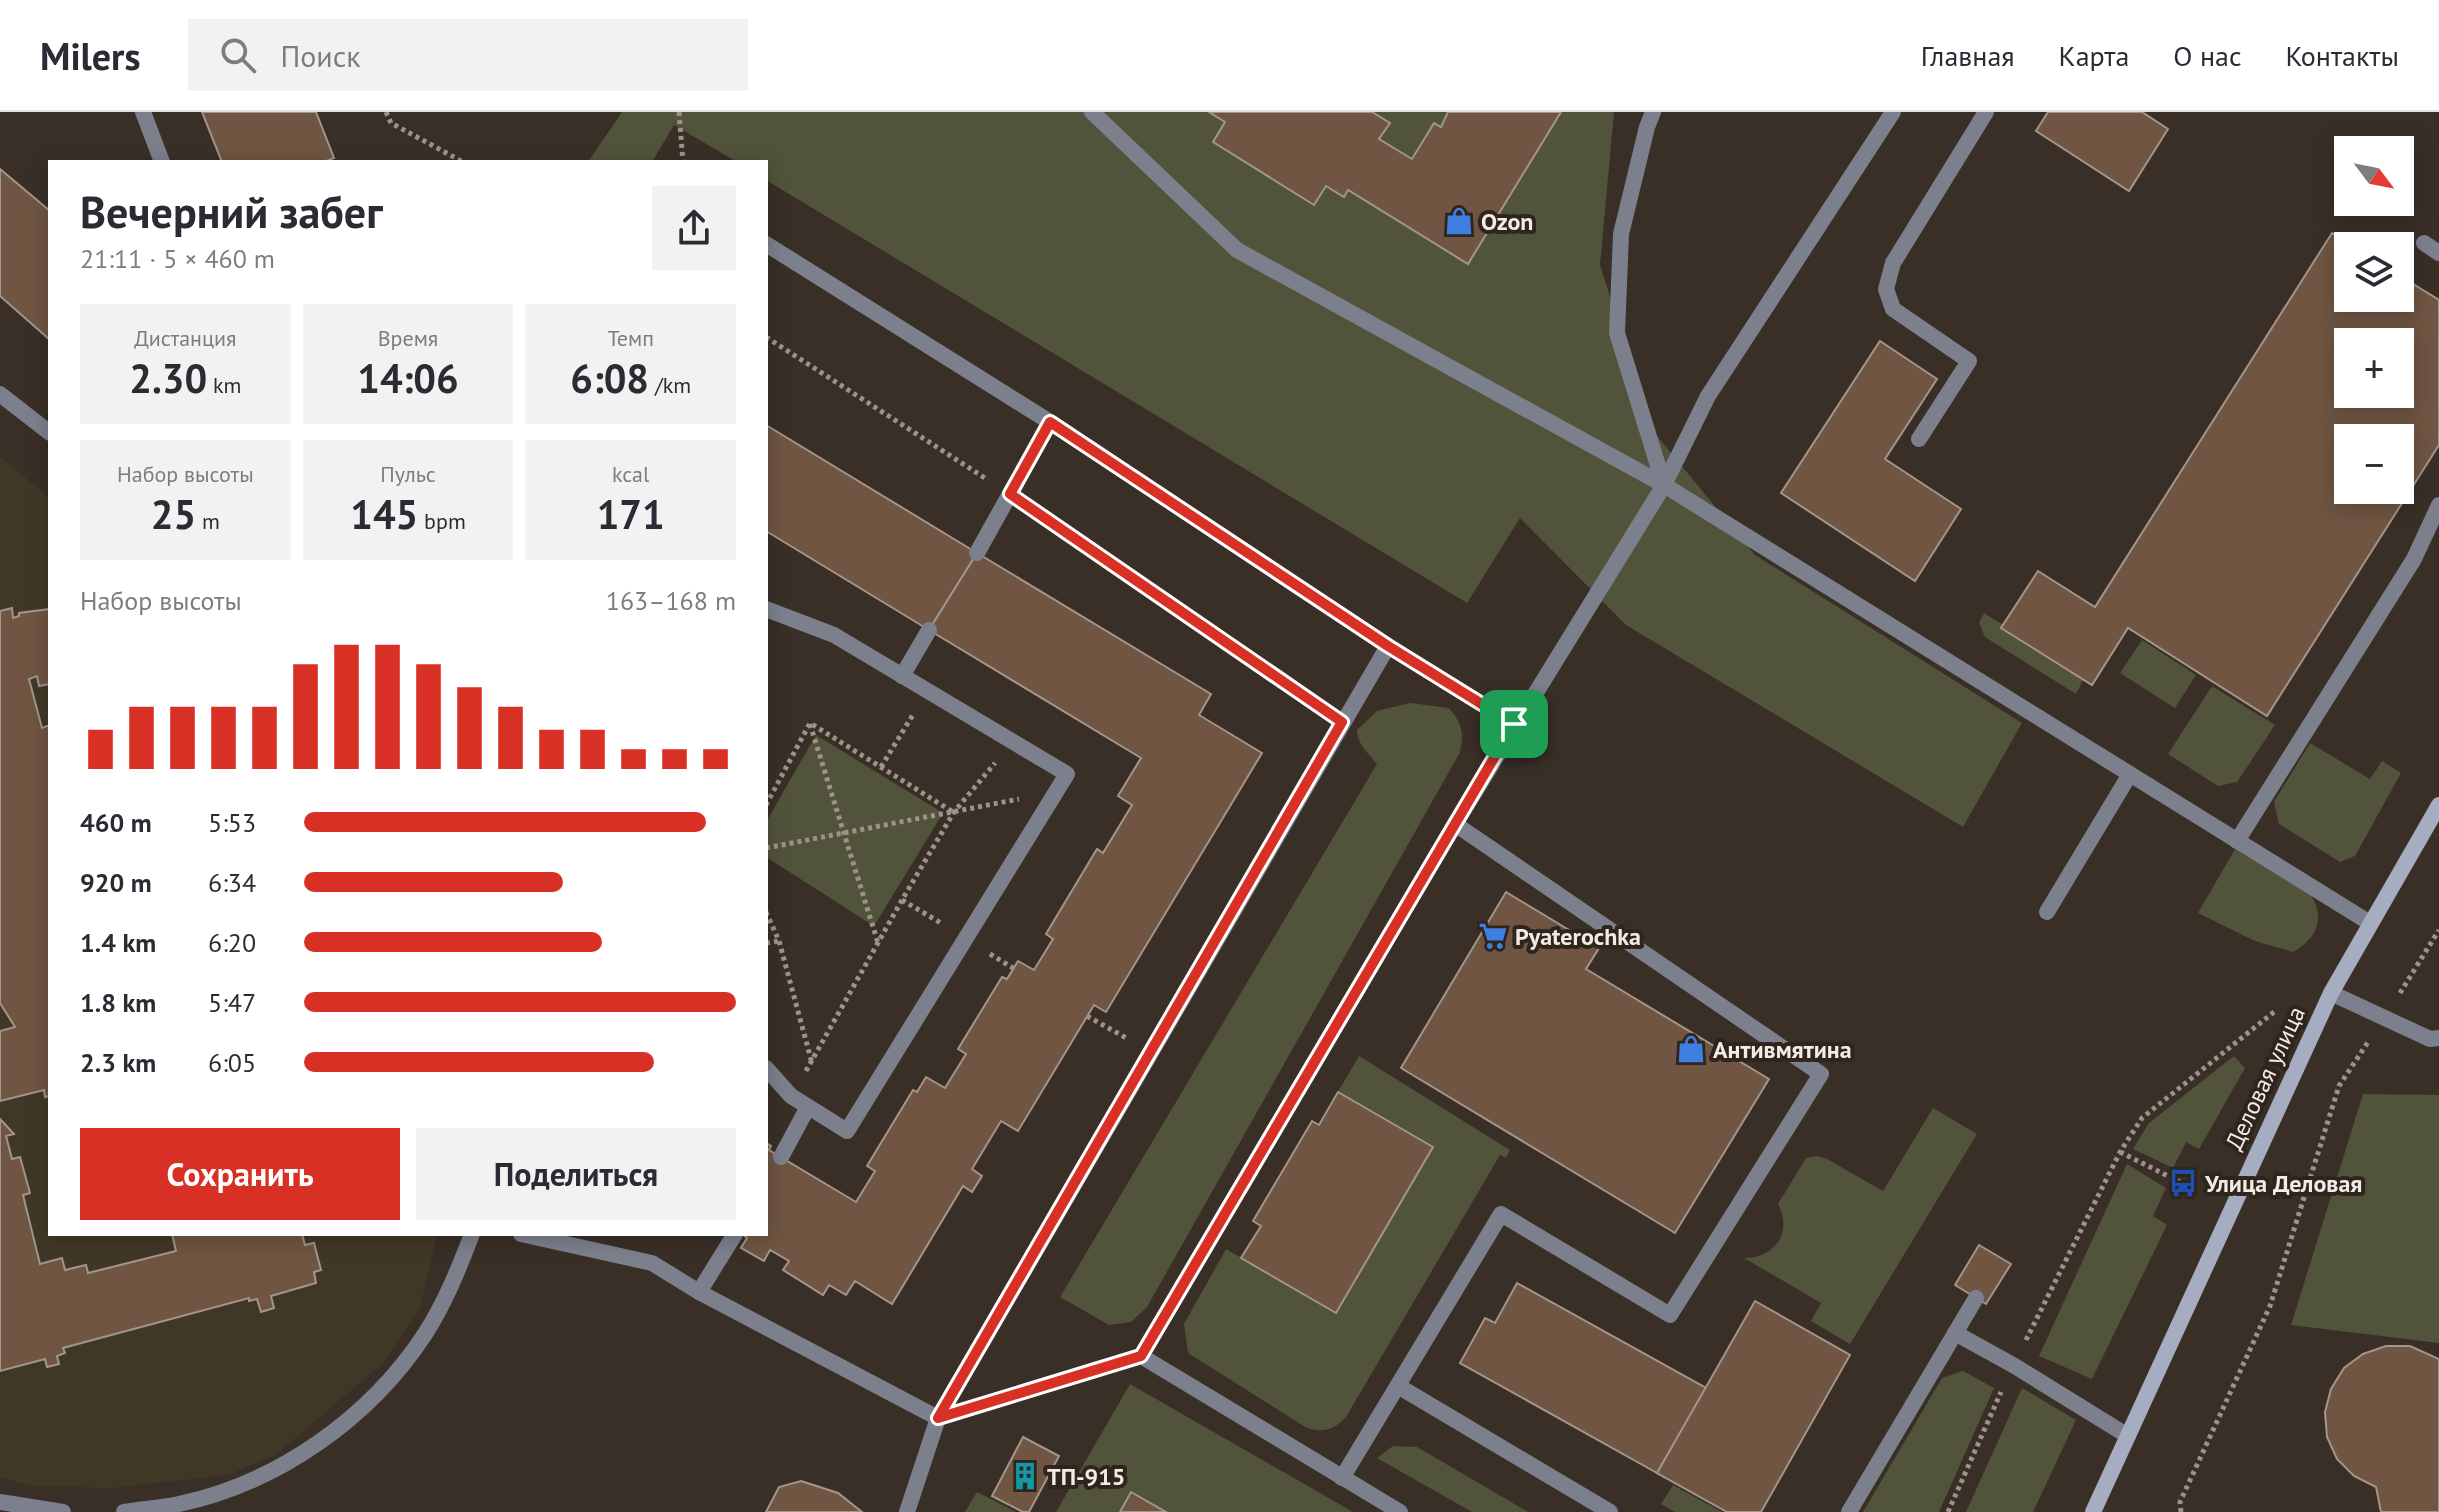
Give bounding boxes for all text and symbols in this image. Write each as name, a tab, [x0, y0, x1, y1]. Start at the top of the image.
search box	[188, 19, 748, 91]
text: Milers	[40, 31, 140, 80]
icon: search	[216, 33, 260, 77]
text: Поиск	[280, 36, 361, 75]
text: Главная	[1921, 37, 2015, 74]
text: Карта	[2059, 37, 2129, 74]
text: О нас	[2173, 37, 2242, 74]
text: Контакты	[2286, 37, 2399, 74]
north arrow	[2334, 136, 2414, 216]
map controls	[2334, 136, 2414, 504]
text: Вечерний забег	[80, 183, 383, 240]
button: share	[652, 186, 736, 270]
shop icon: Ozon	[1444, 206, 1474, 236]
place label: Ozon	[1481, 206, 1533, 237]
button: layers	[2334, 232, 2414, 312]
text: 21:11 · 5 × 460 m	[80, 242, 275, 275]
text: Дистанция	[134, 324, 237, 352]
text: Время	[378, 324, 438, 352]
text: Темп	[607, 324, 654, 352]
button: +	[2334, 328, 2414, 408]
text: 2.30	[129, 352, 207, 404]
text: 14:06	[357, 352, 459, 404]
text: 6:08	[570, 352, 649, 404]
text: km	[207, 371, 241, 399]
text: /km	[649, 371, 691, 399]
button: −	[2334, 424, 2414, 504]
text: Набор высоты	[117, 460, 254, 488]
text: Пульс	[380, 460, 436, 488]
text: kcal	[612, 460, 649, 488]
text: 25	[151, 488, 196, 540]
text: 145	[350, 488, 418, 540]
text: 171	[597, 488, 665, 540]
text: m	[196, 507, 220, 535]
text: bpm	[418, 507, 466, 535]
text: Набор высоты	[80, 584, 242, 617]
text: 163–168 m	[606, 584, 736, 617]
pin	[1480, 690, 1548, 758]
icon: arrive	[1492, 702, 1536, 746]
text: 460 m	[80, 806, 152, 839]
text: 5:53	[208, 806, 256, 839]
text: 920 m	[80, 866, 152, 899]
text: 6:34	[208, 866, 256, 899]
supermarket icon: Pyaterochka	[1478, 921, 1508, 951]
place label: Pyaterochka	[1515, 921, 1641, 952]
text: 1.4 km	[80, 926, 156, 959]
text: 6:20	[208, 926, 256, 959]
text: 1.8 km	[80, 986, 156, 1019]
text: 5:47	[208, 986, 256, 1019]
street label: Деловая улица	[2218, 1001, 2312, 1155]
shop icon: Антивмятина	[1676, 1034, 1706, 1064]
place label: Антивмятина	[1713, 1034, 1852, 1065]
text: 2.3 km	[80, 1046, 156, 1079]
text: 6:05	[208, 1046, 256, 1079]
button: Сохранить	[80, 1128, 400, 1220]
button: Поделиться	[416, 1128, 736, 1220]
bus stop icon: Улица Деловая	[2168, 1168, 2198, 1198]
place label: Улица Деловая	[2204, 1168, 2362, 1199]
building icon: ТП-915	[1010, 1461, 1040, 1491]
place label: ТП-915	[1047, 1461, 1125, 1492]

